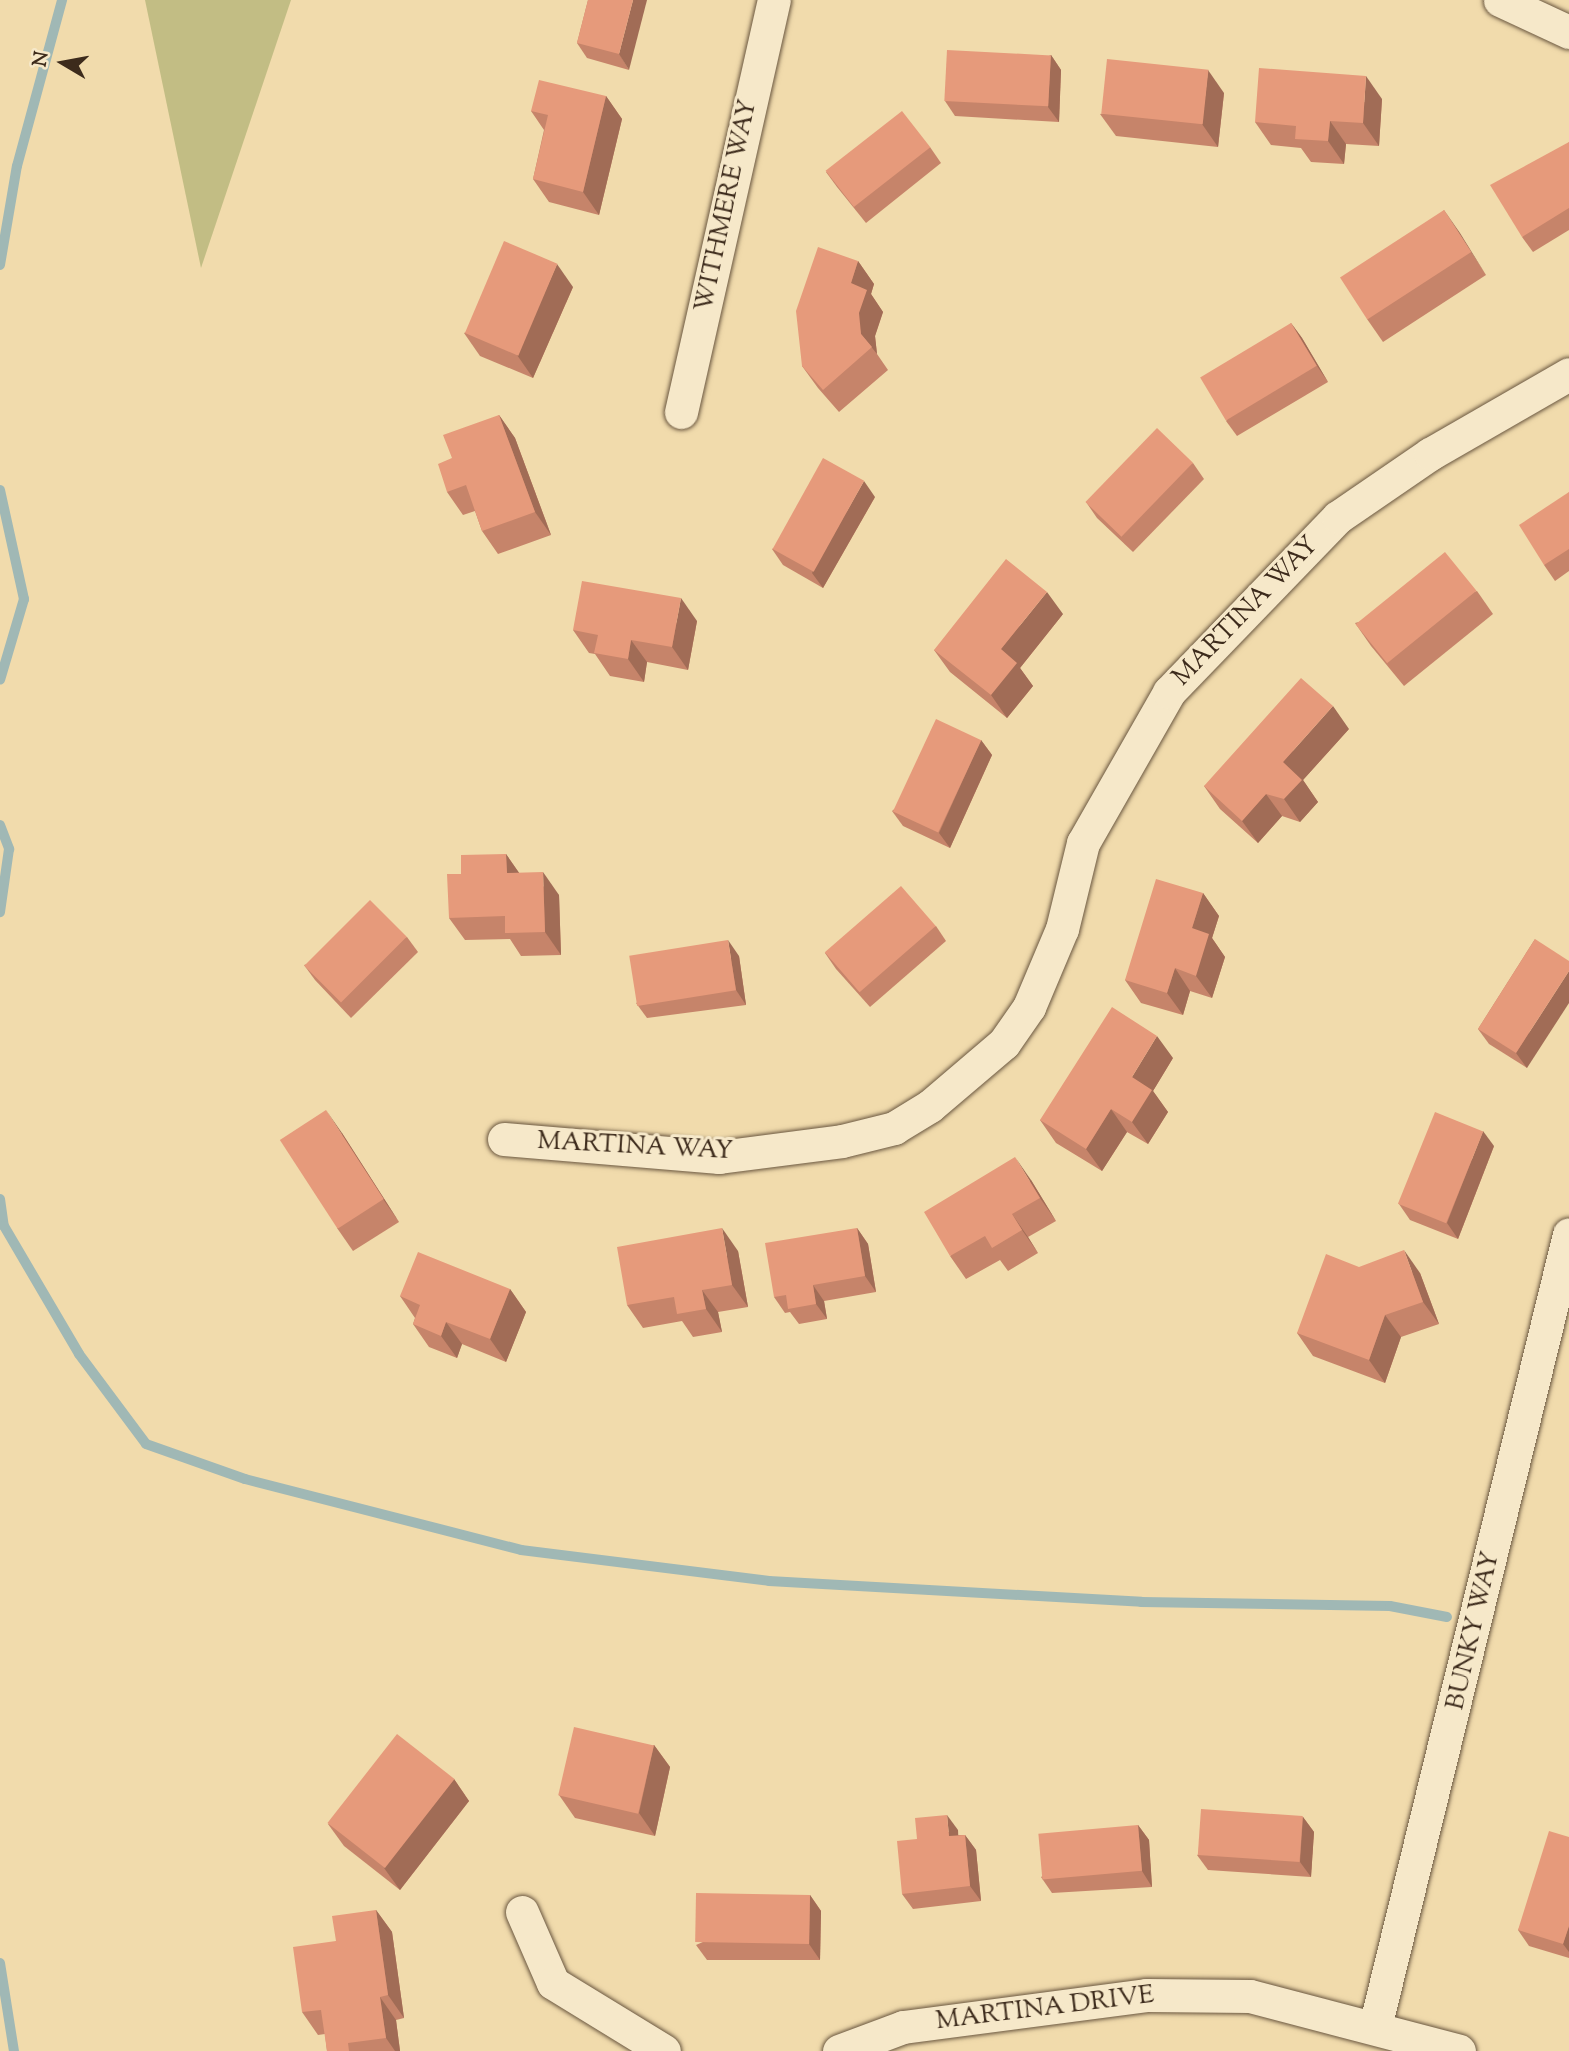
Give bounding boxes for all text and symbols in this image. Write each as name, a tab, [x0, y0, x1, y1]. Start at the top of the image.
north arrow	[28, 28, 98, 98]
text: N	[27, 49, 56, 69]
street label: WITHMERE WAY	[689, 97, 765, 315]
street label: MARTINA WAY	[1167, 531, 1325, 693]
street label: MARTINA WAY	[536, 1126, 734, 1168]
street label: BUNKY WAY	[1441, 1549, 1507, 1713]
street label: MARTINA DRIVE	[934, 1980, 1156, 2038]

